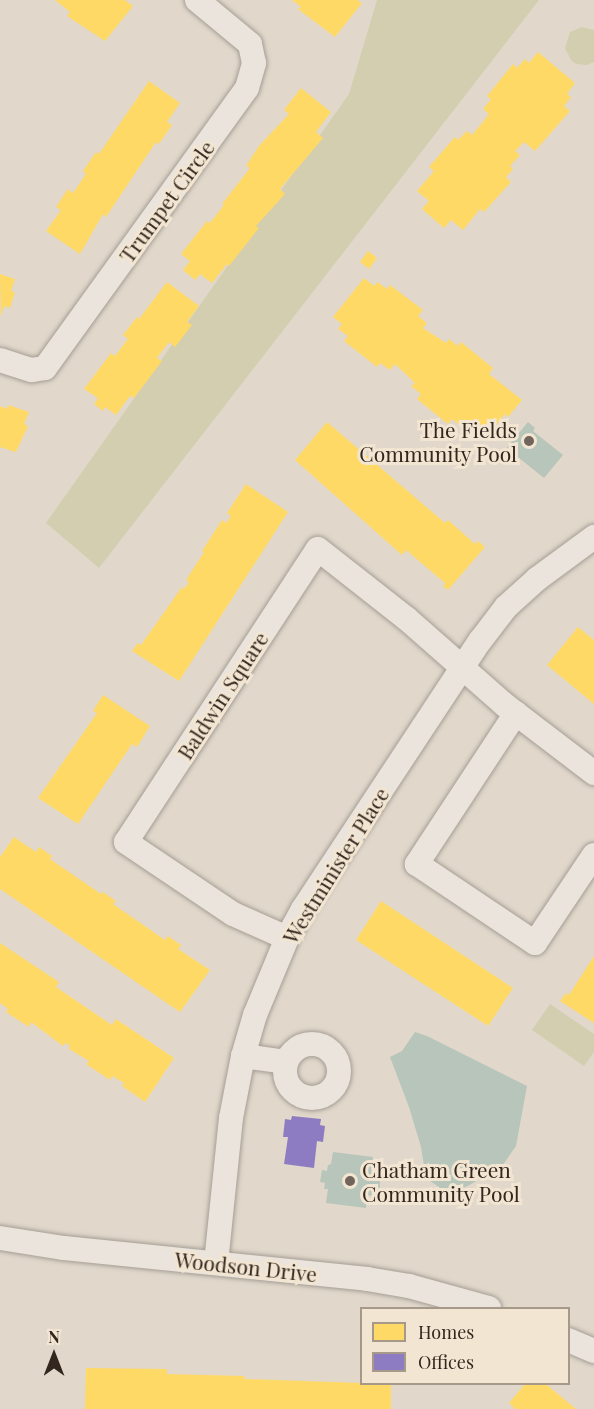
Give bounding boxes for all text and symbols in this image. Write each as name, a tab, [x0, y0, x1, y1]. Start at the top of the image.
street label: Trumpet Circle	[113, 135, 219, 267]
place label: The Fields Community Pool	[359, 416, 517, 466]
marker: The Fields Community Pool	[522, 434, 536, 448]
street label: Baldwin Square	[171, 626, 273, 764]
street label: Westminister Place	[277, 782, 393, 948]
place label: Chatham Green Community Pool	[362, 1156, 520, 1206]
marker: Chatham Green Community Pool	[343, 1174, 357, 1188]
street label: Woodson Drive	[174, 1246, 318, 1286]
legend	[360, 1307, 570, 1385]
text: Homes	[418, 1320, 474, 1344]
north arrow	[24, 1325, 84, 1385]
text: N	[48, 1326, 60, 1347]
text: Offices	[418, 1350, 474, 1374]

